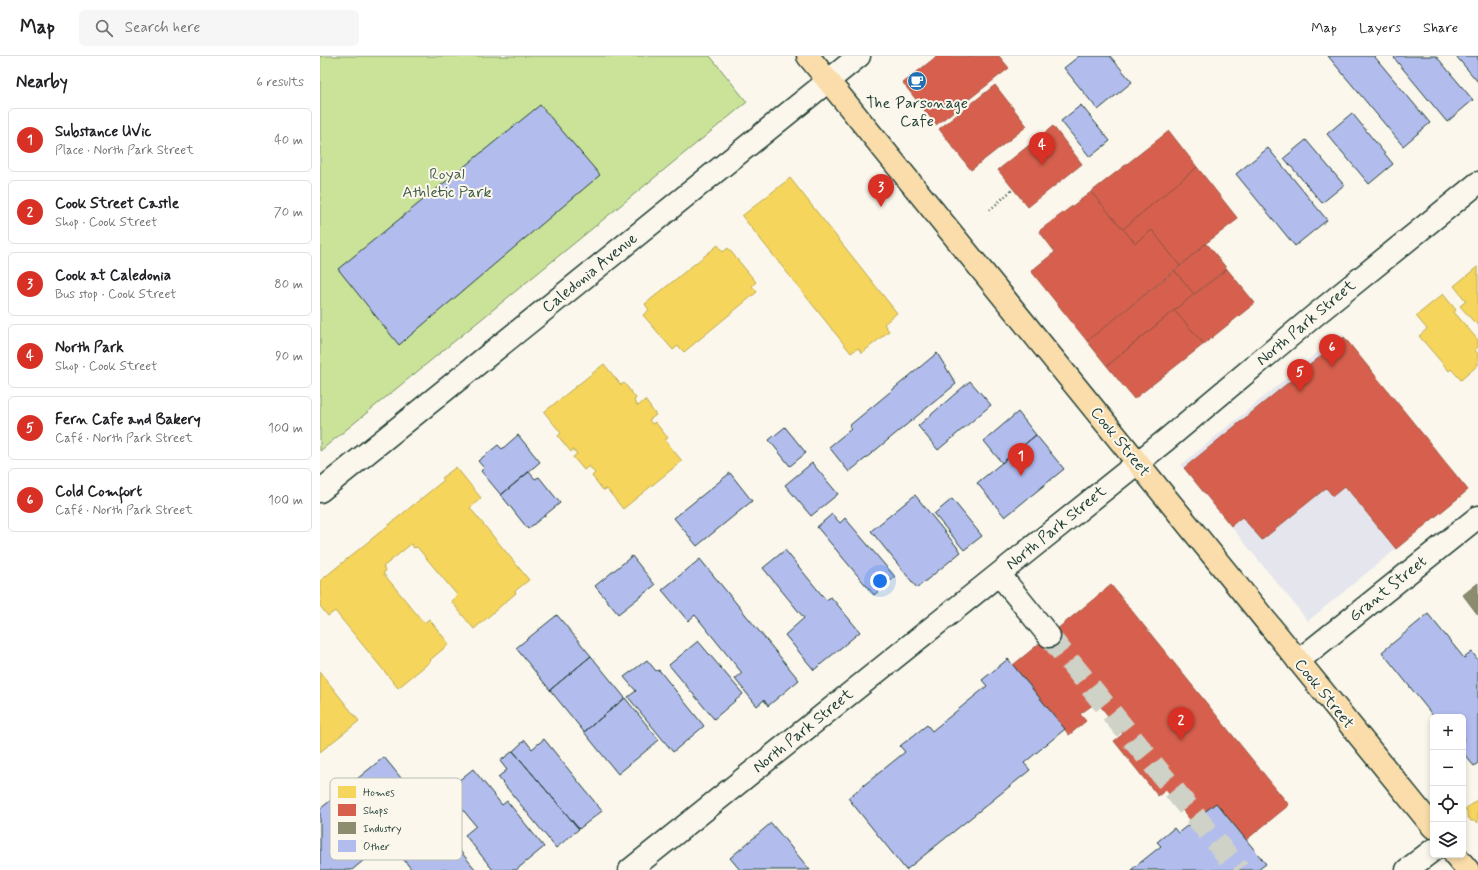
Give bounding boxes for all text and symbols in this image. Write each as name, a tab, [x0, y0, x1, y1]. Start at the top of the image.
search box	[79, 10, 359, 46]
text: Map	[20, 15, 55, 40]
icon: search	[93, 17, 115, 39]
text: Search here	[125, 18, 200, 38]
text: Map	[1311, 19, 1337, 37]
text: Layers	[1359, 19, 1401, 37]
text: Share	[1423, 19, 1458, 37]
cafe icon: The Parsonage Cafe	[906, 70, 928, 92]
text: Nearby	[16, 71, 68, 93]
text: 6 results	[256, 74, 304, 91]
place label: The Parsonage Cafe	[866, 93, 968, 132]
text: Substance UVic	[55, 122, 151, 142]
text: 1	[27, 132, 33, 149]
text: 40 m	[274, 132, 303, 149]
pin: 4	[1029, 132, 1055, 165]
text: Place · North Park Street	[55, 142, 194, 159]
park label: Royal Athletic Park	[402, 164, 492, 203]
pin: 3	[868, 174, 894, 207]
text: Cook Street Castle	[55, 194, 179, 214]
text: 2	[27, 204, 33, 221]
text: 70 m	[274, 204, 303, 221]
text: Shop · Cook Street	[55, 214, 157, 231]
street label: Caledonia Avenue	[538, 228, 642, 318]
text: Cook at Caledonia	[55, 266, 171, 286]
street label: North Park Street	[1252, 275, 1360, 371]
text: 3	[27, 276, 33, 293]
text: 80 m	[274, 276, 303, 293]
text: Bus stop · Cook Street	[55, 286, 177, 303]
pin: 6	[1319, 334, 1345, 367]
text: North Park	[55, 338, 124, 358]
text: 4	[26, 348, 34, 365]
text: 90 m	[275, 348, 303, 365]
text: Shop · Cook Street	[55, 358, 157, 375]
pin: 5	[1287, 359, 1313, 392]
street label: Cook Street	[1085, 403, 1155, 482]
text: Fern Cafe and Bakery	[55, 410, 201, 430]
text: 5	[26, 420, 34, 437]
text: 100 m	[268, 420, 303, 437]
text: Café · North Park Street	[55, 430, 193, 447]
pin: 1	[1008, 443, 1034, 476]
street label: North Park Street	[1001, 481, 1111, 575]
text: Cold Comfort	[55, 482, 142, 502]
text: 6	[27, 492, 33, 509]
text: 100 m	[268, 492, 303, 509]
text: Café · North Park Street	[55, 502, 193, 519]
street label: Grant Street	[1345, 551, 1431, 627]
your location	[870, 571, 890, 591]
street label: Cook Street	[1289, 655, 1359, 734]
street label: North Park Street	[748, 684, 858, 778]
pin: 2	[1168, 707, 1194, 740]
map controls	[1430, 714, 1466, 858]
button: +	[1430, 714, 1466, 750]
button: −	[1430, 750, 1466, 786]
legend	[330, 778, 462, 860]
text: Homes	[363, 786, 395, 800]
button: locate	[1430, 786, 1466, 822]
text: Shops	[363, 804, 388, 818]
text: Industry	[363, 822, 402, 836]
button: layers	[1430, 822, 1466, 858]
text: Other	[363, 840, 390, 854]

